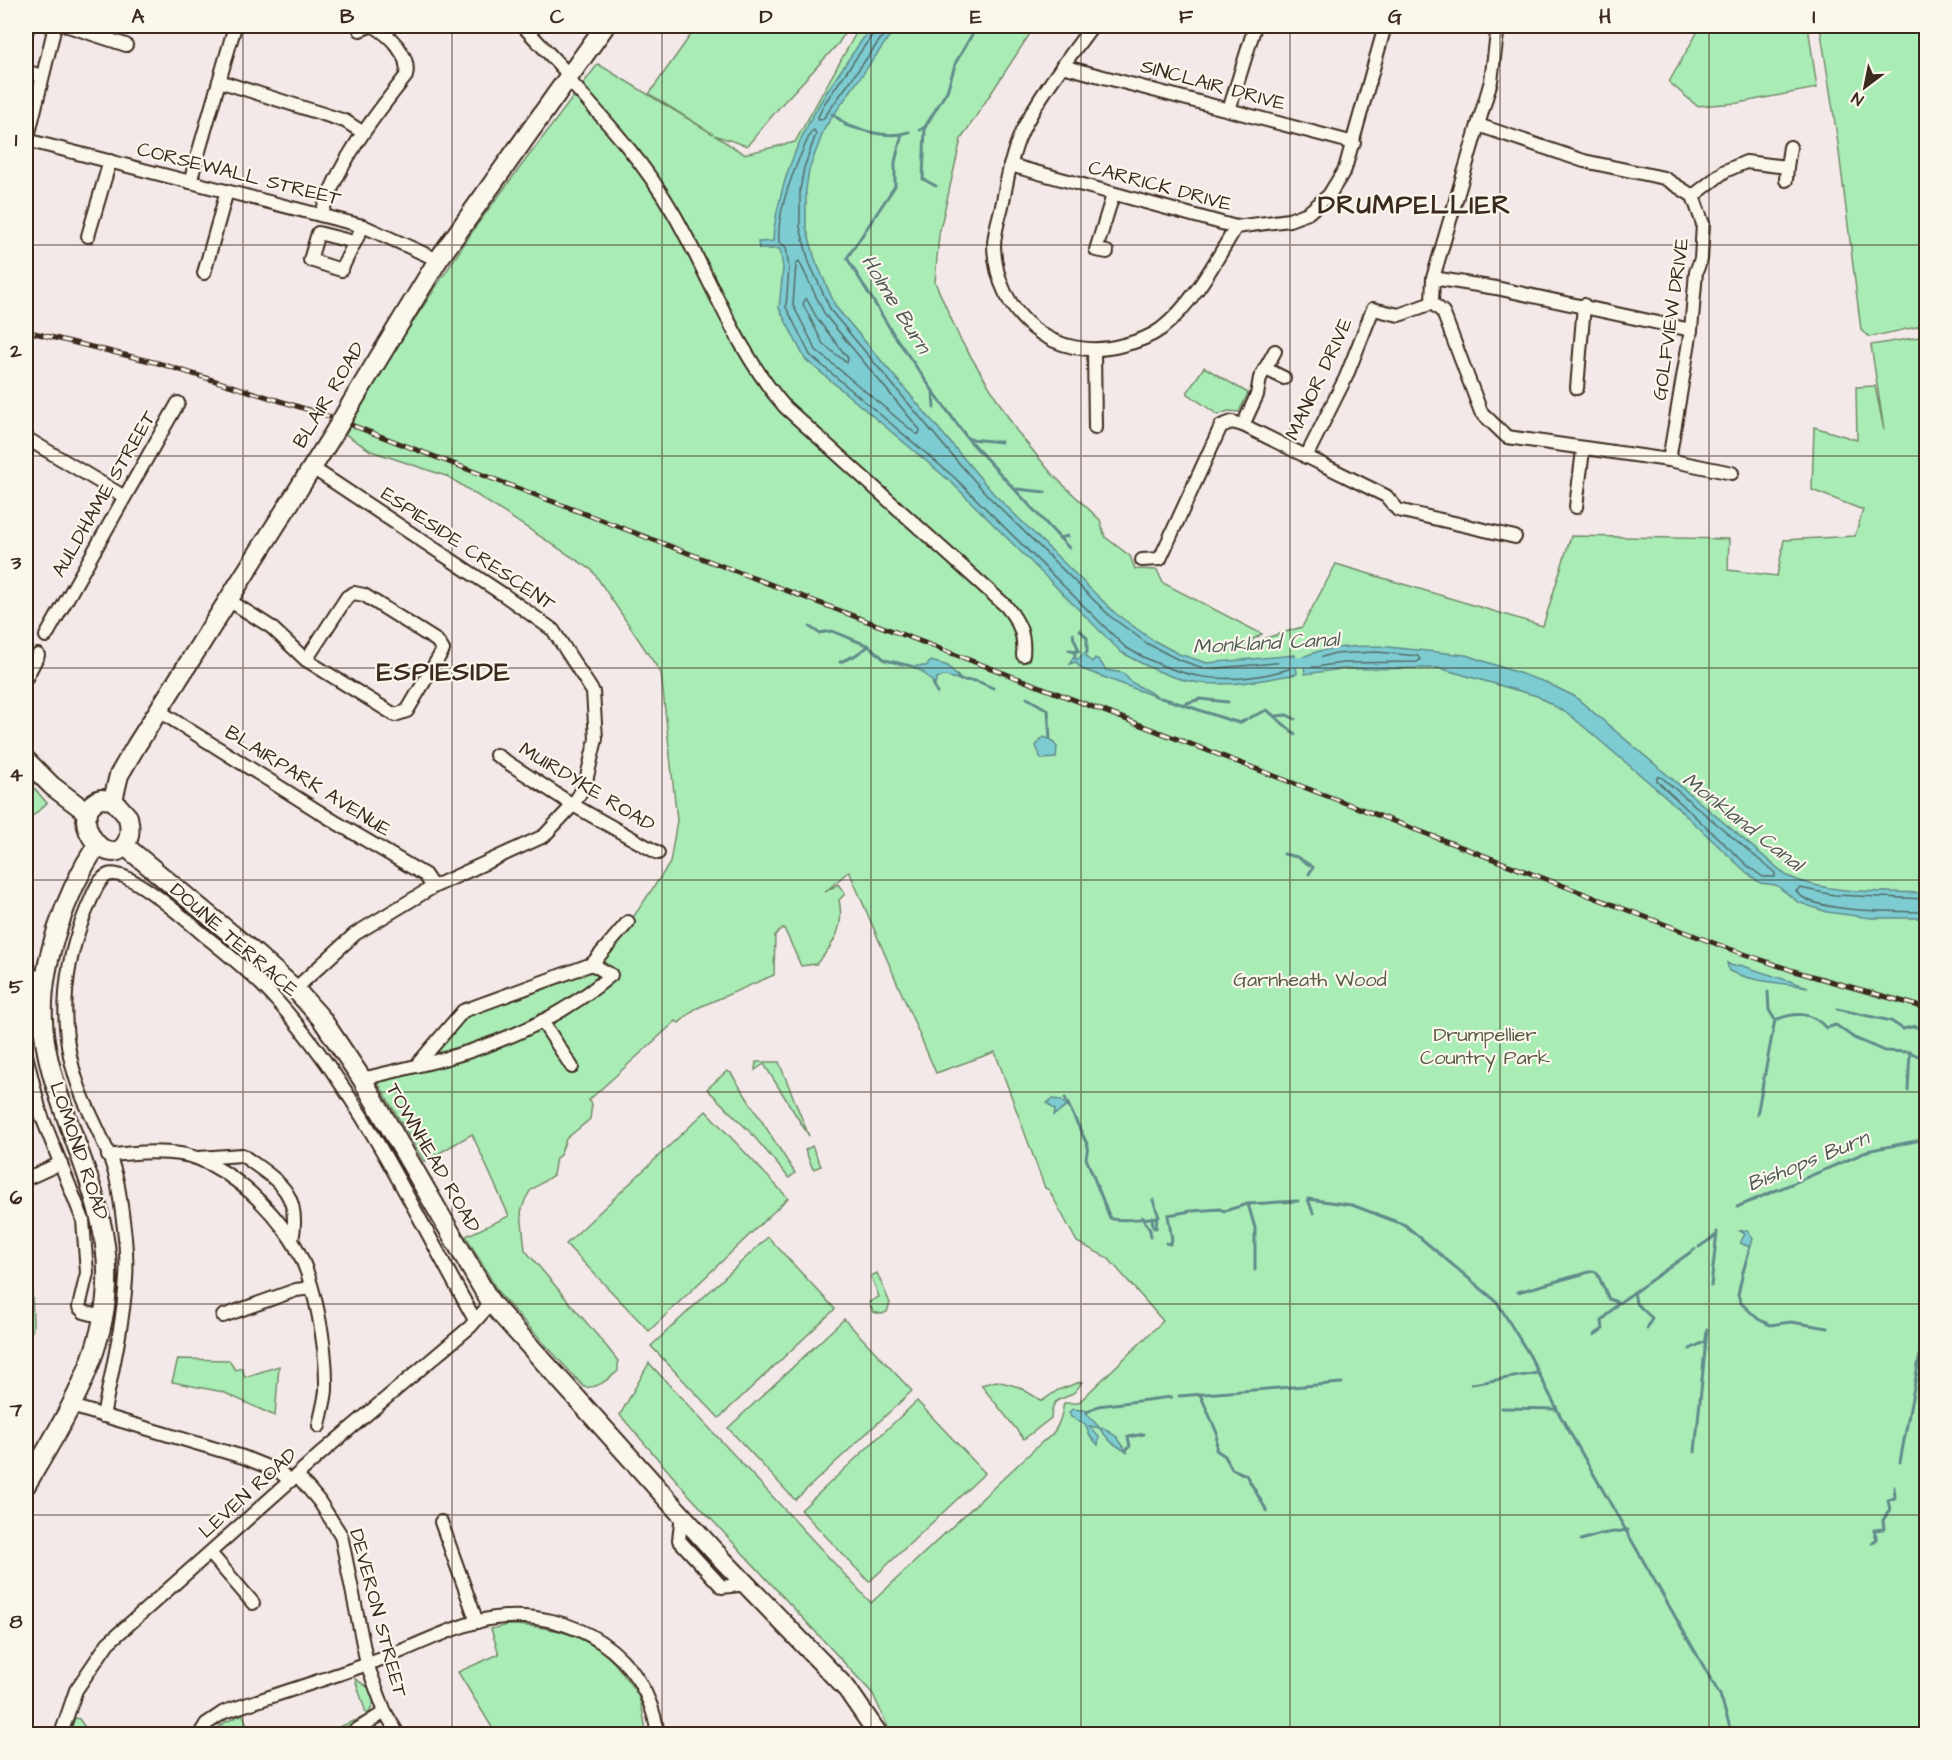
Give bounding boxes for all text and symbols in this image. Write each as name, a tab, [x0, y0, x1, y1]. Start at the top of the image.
text: A	[132, 3, 145, 31]
text: B	[340, 3, 355, 31]
text: C	[550, 3, 565, 31]
text: D	[760, 3, 773, 31]
text: E	[970, 3, 982, 31]
text: F	[1179, 3, 1194, 31]
text: G	[1388, 3, 1402, 31]
text: H	[1599, 3, 1611, 31]
text: I	[1812, 3, 1816, 31]
street label: SINCLAIR DRIVE	[1137, 52, 1289, 118]
north arrow	[1835, 57, 1895, 117]
text: N	[1847, 87, 1868, 111]
text: 1	[15, 126, 18, 154]
street label: CORSEWALL STREET	[134, 135, 345, 213]
street label: CARRICK DRIVE	[1085, 153, 1235, 219]
district label: DRUMPELLIER	[1318, 187, 1512, 223]
street label: GOLFVIEW DRIVE	[1646, 236, 1696, 402]
water label: Holme Burn	[854, 249, 939, 360]
street label: MANOR DRIVE	[1278, 313, 1360, 445]
text: 2	[9, 337, 22, 365]
street label: BLAIR ROAD	[286, 337, 372, 453]
street label: AULDHAME STREET	[45, 405, 163, 582]
street label: ESPIESIDE CRESCENT	[375, 480, 561, 618]
text: 3	[10, 549, 22, 577]
water label: Monkland Canal	[1192, 625, 1342, 661]
district label: ESPIESIDE	[377, 654, 511, 690]
street label: BLAIRPARK AVENUE	[220, 719, 397, 844]
street label: MUIRDYKE ROAD	[514, 735, 660, 839]
text: 4	[9, 761, 23, 789]
water label: Monkland Canal	[1676, 766, 1812, 880]
street label: DOUNE TERRACE	[164, 876, 304, 1004]
park label: Garnheath Wood	[1233, 966, 1387, 994]
text: 5	[9, 973, 24, 1001]
park label: Drumpellier Country Park	[1420, 1021, 1550, 1073]
street label: LOMOND ROAD	[42, 1078, 116, 1224]
street label: TOWNHEAD ROAD	[379, 1078, 487, 1238]
water label: Bishops Burn	[1743, 1123, 1875, 1199]
text: 6	[10, 1184, 23, 1212]
text: 7	[9, 1396, 23, 1424]
street label: LEVEN ROAD	[193, 1441, 303, 1545]
street label: DEVERON STREET	[342, 1526, 414, 1701]
text: 8	[10, 1608, 23, 1636]

